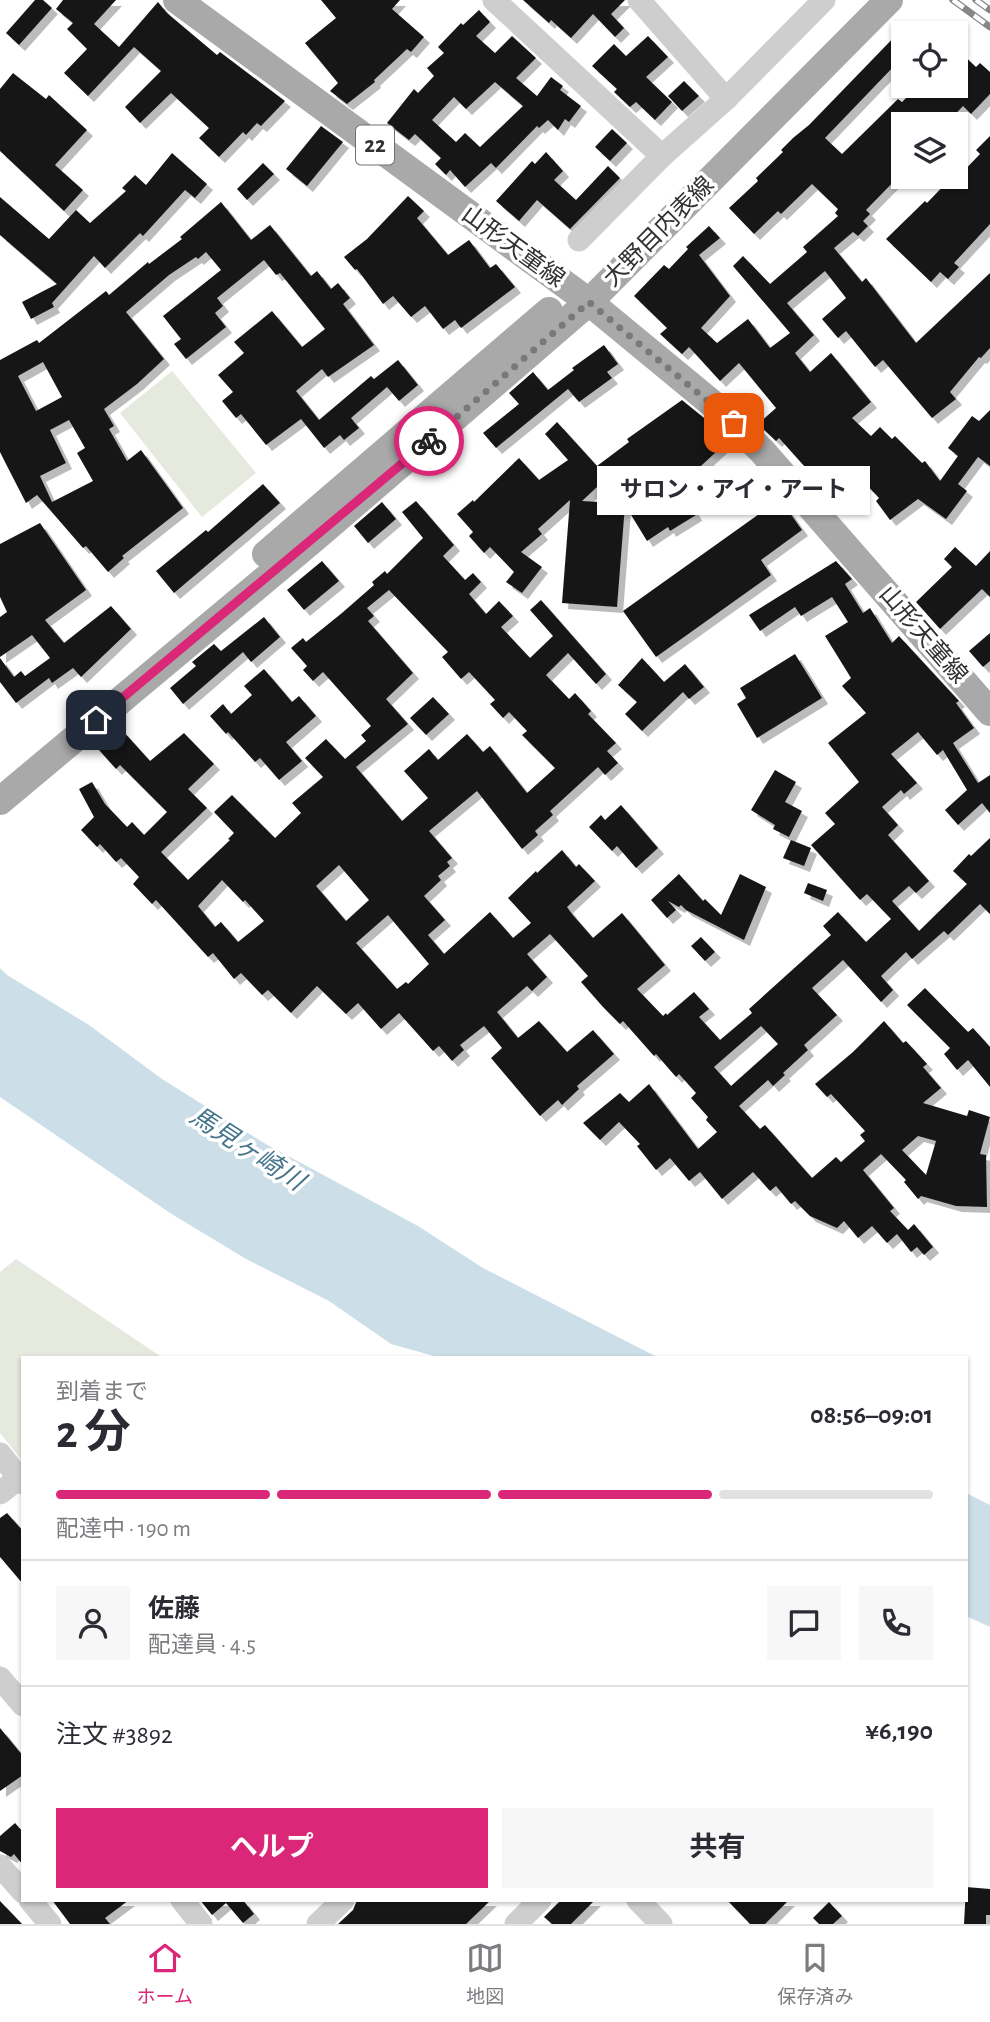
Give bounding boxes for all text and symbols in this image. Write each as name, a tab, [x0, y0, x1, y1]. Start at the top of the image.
map controls	[891, 21, 968, 189]
button: locate	[891, 21, 968, 98]
button: layers	[891, 112, 968, 189]
road number: 22	[356, 126, 394, 164]
street label: 大野目内表線	[598, 171, 718, 291]
street label: 山形天童線	[457, 200, 570, 292]
pin	[704, 393, 764, 453]
icon: bag	[715, 404, 753, 442]
courier	[394, 406, 464, 476]
icon: bike	[410, 422, 448, 460]
callout: サロン・アイ・アート	[598, 465, 870, 514]
text: サロン・アイ・アート	[620, 479, 847, 502]
street label: 山形天童線	[875, 581, 973, 688]
pin	[66, 690, 126, 750]
icon: home	[77, 701, 115, 739]
water label: 馬見ヶ崎川	[185, 1102, 312, 1197]
text: 到着まで	[56, 1381, 148, 1404]
text: 08:56–09:01	[810, 1402, 933, 1428]
text: 2 分	[56, 1410, 131, 1456]
text: 配達中 · 190 m	[56, 1518, 191, 1541]
button: person	[56, 1586, 130, 1660]
button: chat	[767, 1586, 841, 1660]
button: phone	[859, 1586, 933, 1660]
text: 佐藤	[148, 1596, 200, 1622]
text: 配達員 · 4.5	[148, 1634, 256, 1657]
text: ¥6,190	[865, 1718, 933, 1744]
text: 注文 #3892	[56, 1722, 173, 1748]
button: ヘルプ	[56, 1808, 488, 1888]
button: 共有	[502, 1808, 933, 1888]
tab: ホーム	[137, 1939, 193, 2009]
tab: 地図	[466, 1939, 504, 2009]
tab: 保存済み	[777, 1939, 853, 2009]

